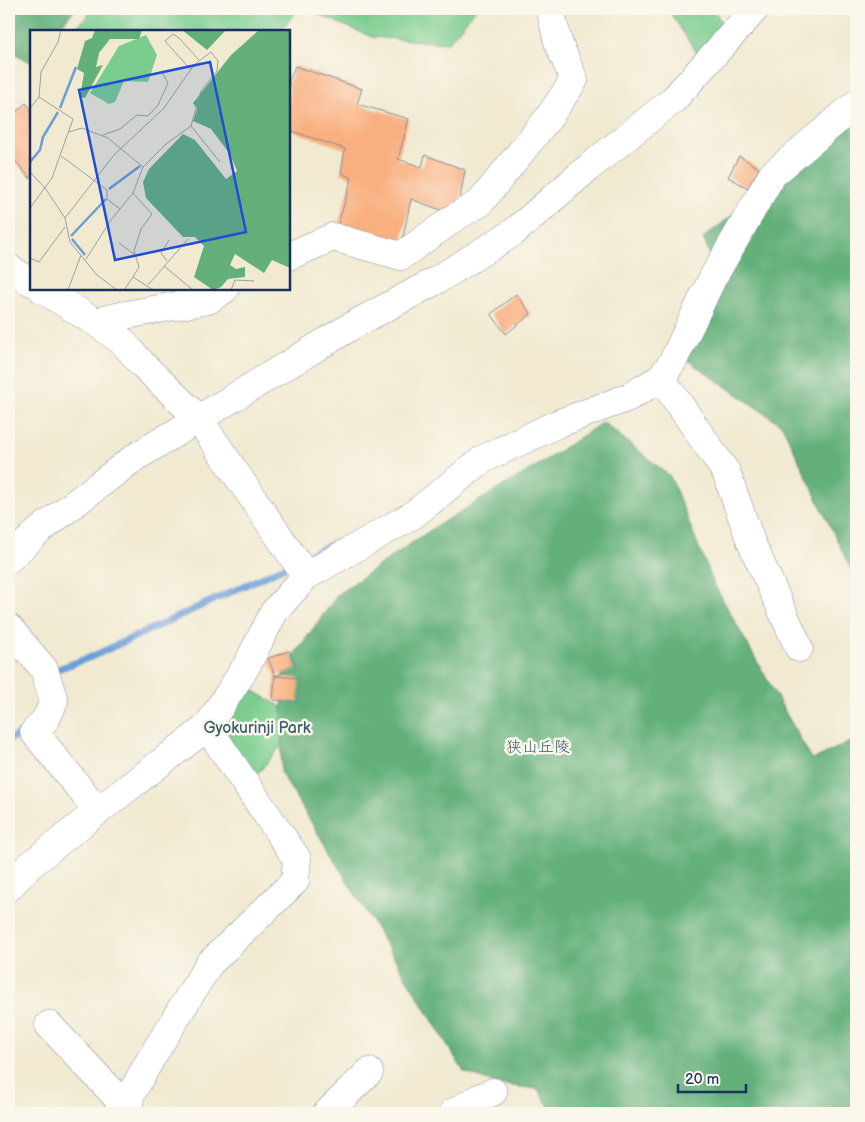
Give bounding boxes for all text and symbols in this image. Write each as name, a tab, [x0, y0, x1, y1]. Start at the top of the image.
inset map	[30, 30, 290, 290]
park label: Gyokurinji Park	[203, 719, 311, 738]
park label: 狭山丘陵	[506, 738, 570, 757]
scale bar	[678, 1062, 745, 1094]
text: 20 m	[685, 1070, 719, 1089]

